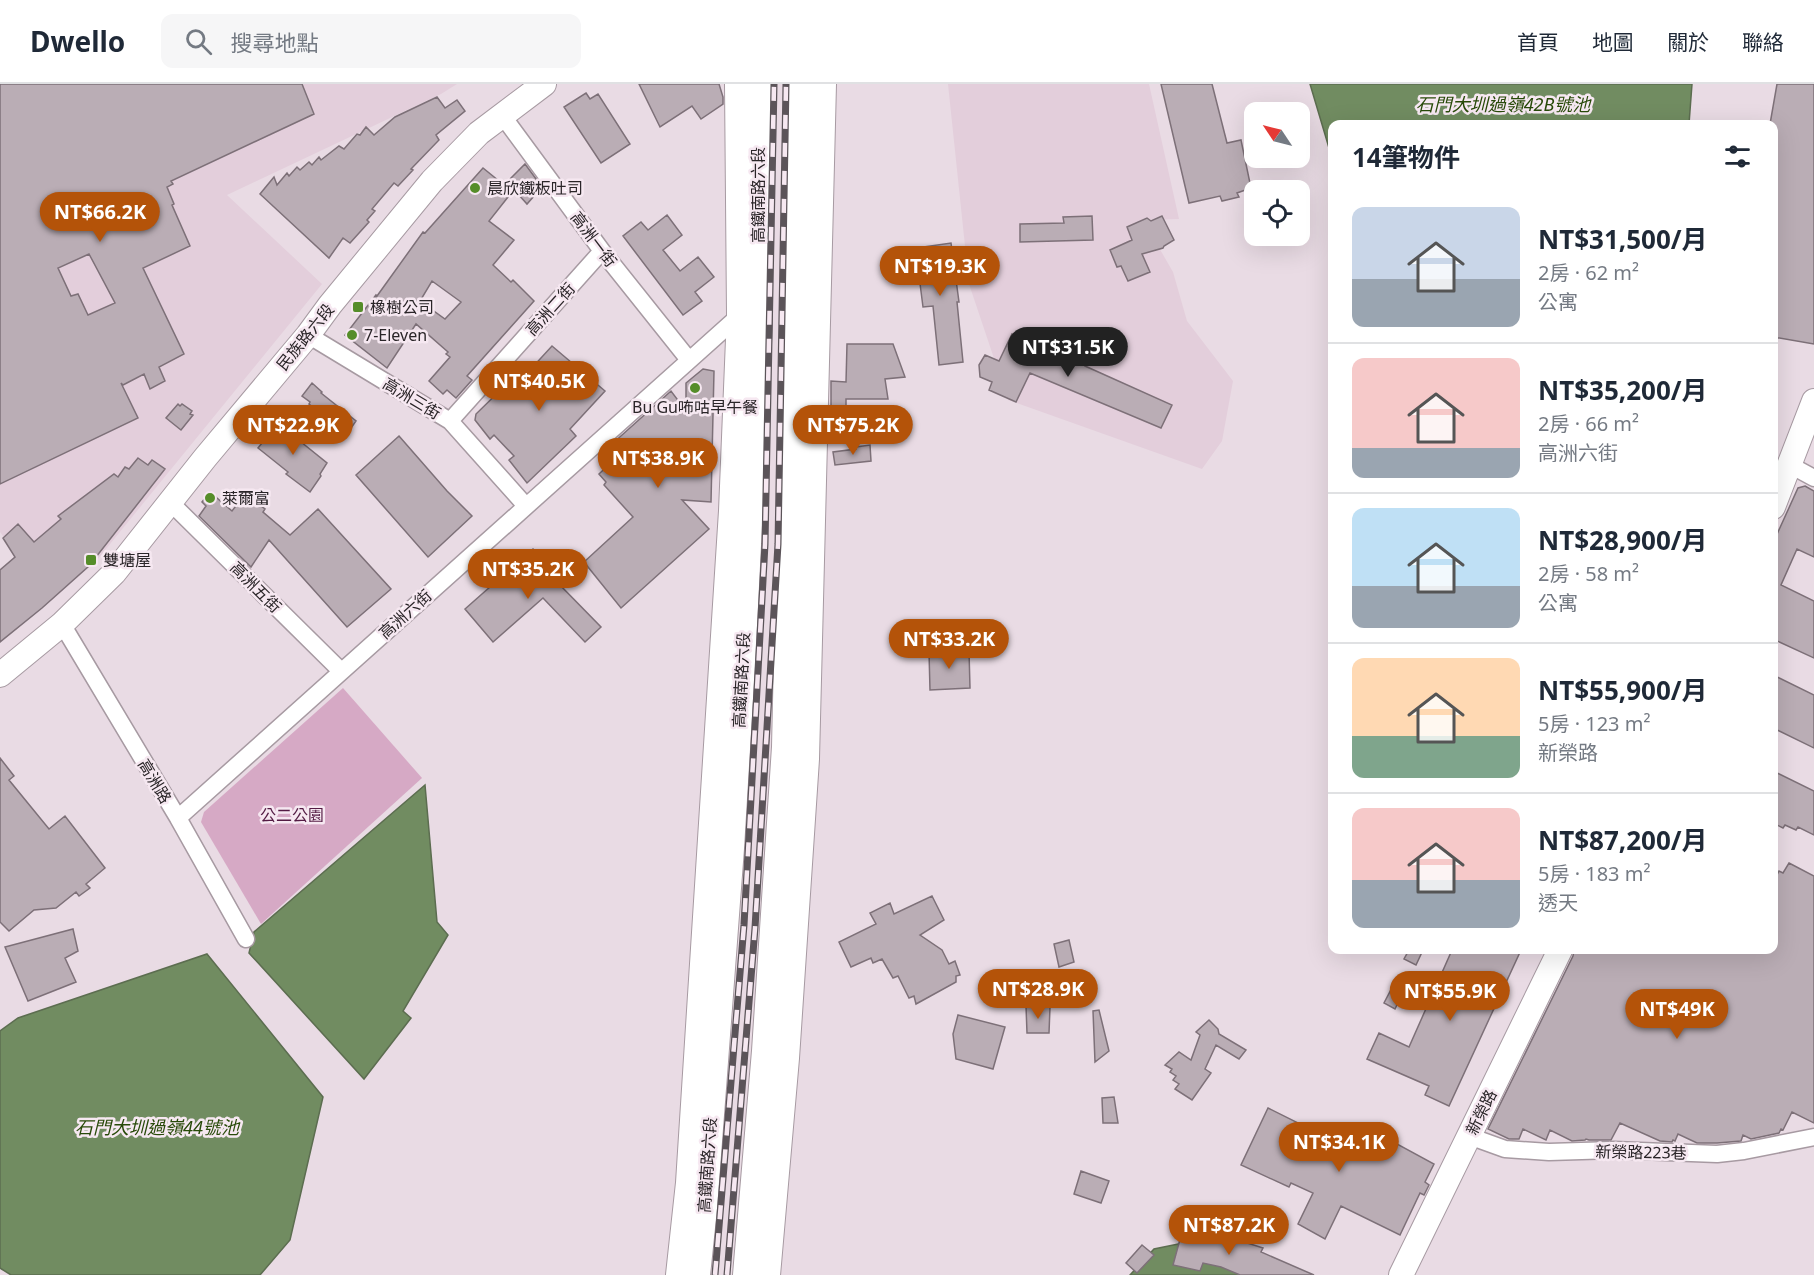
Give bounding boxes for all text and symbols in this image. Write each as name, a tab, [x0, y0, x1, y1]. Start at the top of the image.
search box	[161, 14, 581, 68]
text: Dwello	[30, 22, 125, 60]
icon: search	[182, 25, 215, 58]
text: 搜尋地點	[230, 27, 318, 57]
text: 首頁	[1517, 28, 1559, 56]
text: 地圖	[1592, 28, 1634, 56]
text: 關於	[1667, 28, 1709, 56]
text: 聯絡	[1742, 28, 1784, 56]
water label: 石門大圳過嶺42B號池	[1416, 92, 1592, 116]
north arrow	[1244, 102, 1310, 168]
map controls	[1244, 102, 1310, 246]
text: 14筆物件	[1352, 139, 1460, 175]
icon: filters	[1721, 140, 1754, 173]
street label: 高鐵南路六段	[747, 147, 769, 243]
place label: 晨欣鐵板吐司	[487, 177, 583, 199]
button: locate	[1244, 180, 1310, 246]
marker: 晨欣鐵板吐司	[468, 181, 482, 195]
pin: NT$66.2K	[38, 192, 162, 243]
text: NT$66.2K	[54, 198, 146, 225]
street label: 高洲一街	[566, 207, 622, 271]
text: NT$31,500/月	[1538, 221, 1708, 257]
icon: home	[1400, 231, 1472, 303]
pin: NT$19.3K	[878, 246, 1002, 297]
text: NT$19.3K	[894, 252, 986, 279]
text: 2房 · 62 m²	[1538, 259, 1639, 286]
street label: 高洲二街	[520, 278, 580, 340]
text: 公寓	[1538, 288, 1578, 315]
place label: 橡樹公司	[370, 296, 434, 318]
street label: 民族路六段	[271, 299, 339, 375]
marker: 橡樹公司	[351, 300, 365, 314]
place label: 7-Eleven	[364, 324, 427, 346]
pin: NT$31.5K	[1006, 327, 1130, 378]
marker: 7-Eleven	[345, 328, 359, 342]
text: NT$31.5K	[1022, 333, 1114, 360]
pin: NT$40.5K	[477, 361, 601, 412]
text: NT$40.5K	[493, 367, 585, 394]
street label: 高洲三街	[379, 372, 445, 424]
text: NT$35,200/月	[1538, 372, 1708, 408]
marker: Bu Gu咘咕早午餐	[688, 381, 702, 395]
icon: home	[1400, 382, 1472, 454]
place label: Bu Gu咘咕早午餐	[632, 396, 758, 418]
pin: NT$22.9K	[231, 405, 355, 456]
pin: NT$75.2K	[791, 405, 915, 456]
text: 2房 · 66 m²	[1538, 410, 1639, 437]
text: NT$22.9K	[247, 411, 339, 438]
text: NT$75.2K	[807, 411, 899, 438]
pin: NT$38.9K	[596, 438, 720, 489]
text: 高洲六街	[1538, 439, 1618, 466]
text: NT$38.9K	[612, 444, 704, 471]
place label: 萊爾富	[222, 487, 270, 509]
marker: 萊爾富	[203, 491, 217, 505]
text: NT$28,900/月	[1538, 522, 1708, 558]
icon: home	[1400, 532, 1472, 604]
place label: 雙塘屋	[103, 549, 151, 571]
pin: NT$35.2K	[466, 549, 590, 600]
marker: 雙塘屋	[84, 553, 98, 567]
text: NT$35.2K	[482, 555, 574, 582]
street label: 高洲五街	[226, 557, 286, 617]
text: 2房 · 58 m²	[1538, 560, 1639, 587]
street label: 高洲六街	[374, 584, 436, 644]
text: 公寓	[1538, 589, 1578, 616]
pin: NT$33.2K	[887, 619, 1011, 670]
text: NT$33.2K	[903, 625, 995, 652]
street label: 高鐵南路六段	[728, 631, 754, 729]
text: NT$55,900/月	[1538, 672, 1708, 708]
icon: home	[1400, 682, 1472, 754]
text: 5房 · 123 m²	[1538, 710, 1650, 737]
text: 新榮路	[1538, 739, 1598, 766]
street label: 高洲路	[133, 755, 177, 807]
park label: 公二公園	[260, 804, 324, 826]
text: NT$87,200/月	[1538, 822, 1708, 858]
icon: home	[1400, 832, 1472, 904]
text: 5房 · 183 m²	[1538, 860, 1650, 887]
text: 透天	[1538, 889, 1578, 916]
pin: NT$28.9K	[976, 969, 1100, 1020]
pin: NT$55.9K	[1388, 971, 1512, 1022]
text: NT$28.9K	[992, 975, 1084, 1002]
text: NT$55.9K	[1404, 977, 1496, 1004]
pin: NT$49K	[1628, 989, 1726, 1040]
text: NT$49K	[1639, 995, 1715, 1022]
street label: 新榮路	[1461, 1086, 1501, 1138]
water label: 石門大圳過嶺44號池	[75, 1115, 241, 1139]
street label: 高鐵南路六段	[693, 1116, 721, 1214]
pin: NT$34.1K	[1277, 1122, 1401, 1173]
text: NT$34.1K	[1293, 1128, 1385, 1155]
street label: 新榮路223巷	[1595, 1140, 1687, 1164]
pin: NT$87.2K	[1167, 1205, 1291, 1256]
text: NT$87.2K	[1183, 1211, 1275, 1238]

